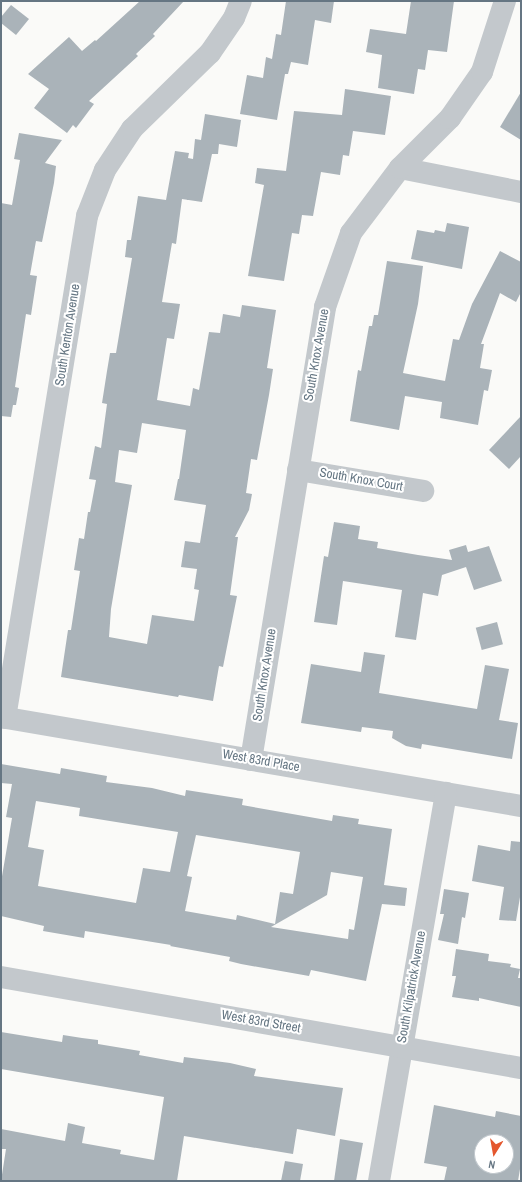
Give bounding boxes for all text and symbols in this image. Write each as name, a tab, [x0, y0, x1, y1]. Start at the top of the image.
street label: South Kenton Avenue	[52, 283, 84, 387]
street label: South Knox Avenue	[301, 307, 333, 403]
street label: South Knox Court	[318, 465, 404, 495]
street label: South Knox Avenue	[250, 627, 280, 723]
street label: West 83rd Place	[221, 747, 301, 775]
street label: South Kilpatrick Avenue	[394, 929, 430, 1045]
street label: West 83rd Street	[220, 1007, 302, 1037]
north arrow	[474, 1134, 514, 1174]
text: N	[487, 1157, 496, 1172]

